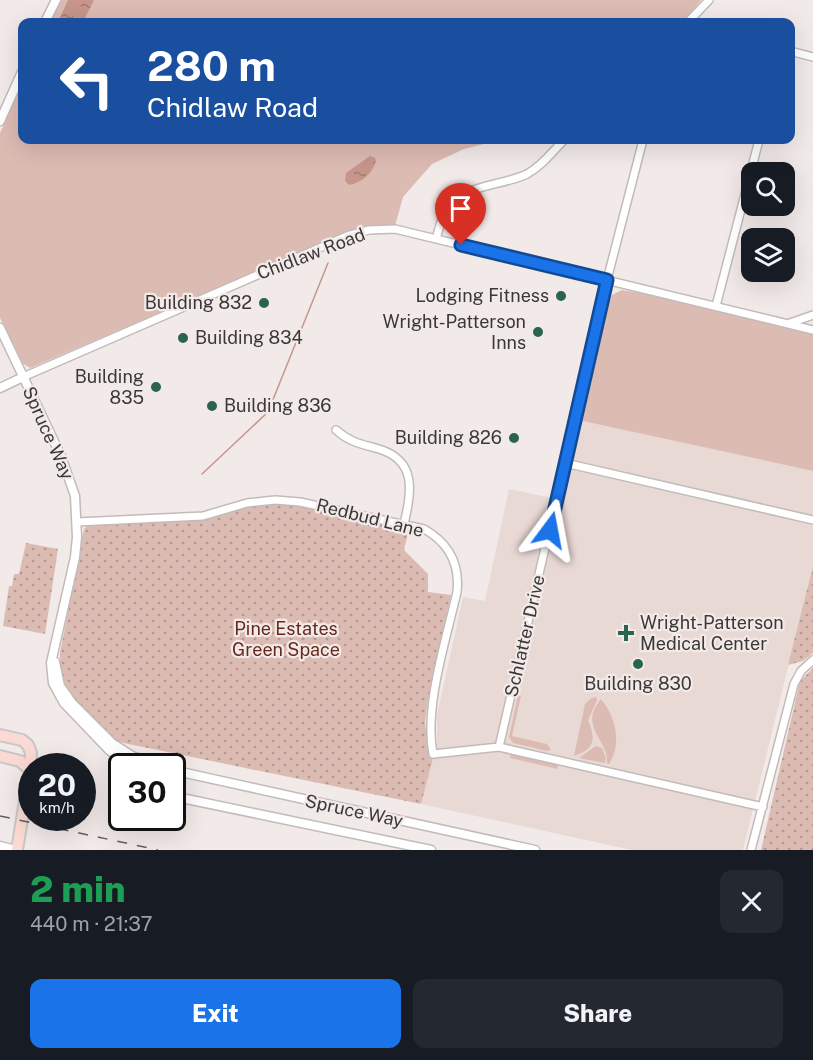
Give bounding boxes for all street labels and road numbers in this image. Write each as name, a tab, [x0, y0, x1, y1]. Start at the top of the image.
street label: Chidlaw Road	[254, 223, 368, 284]
street label: Spruce Way	[19, 383, 78, 483]
street label: Redbud Lane	[314, 494, 426, 541]
street label: Schlatter Drive	[500, 573, 549, 699]
street label: Spruce Way	[303, 790, 405, 831]

